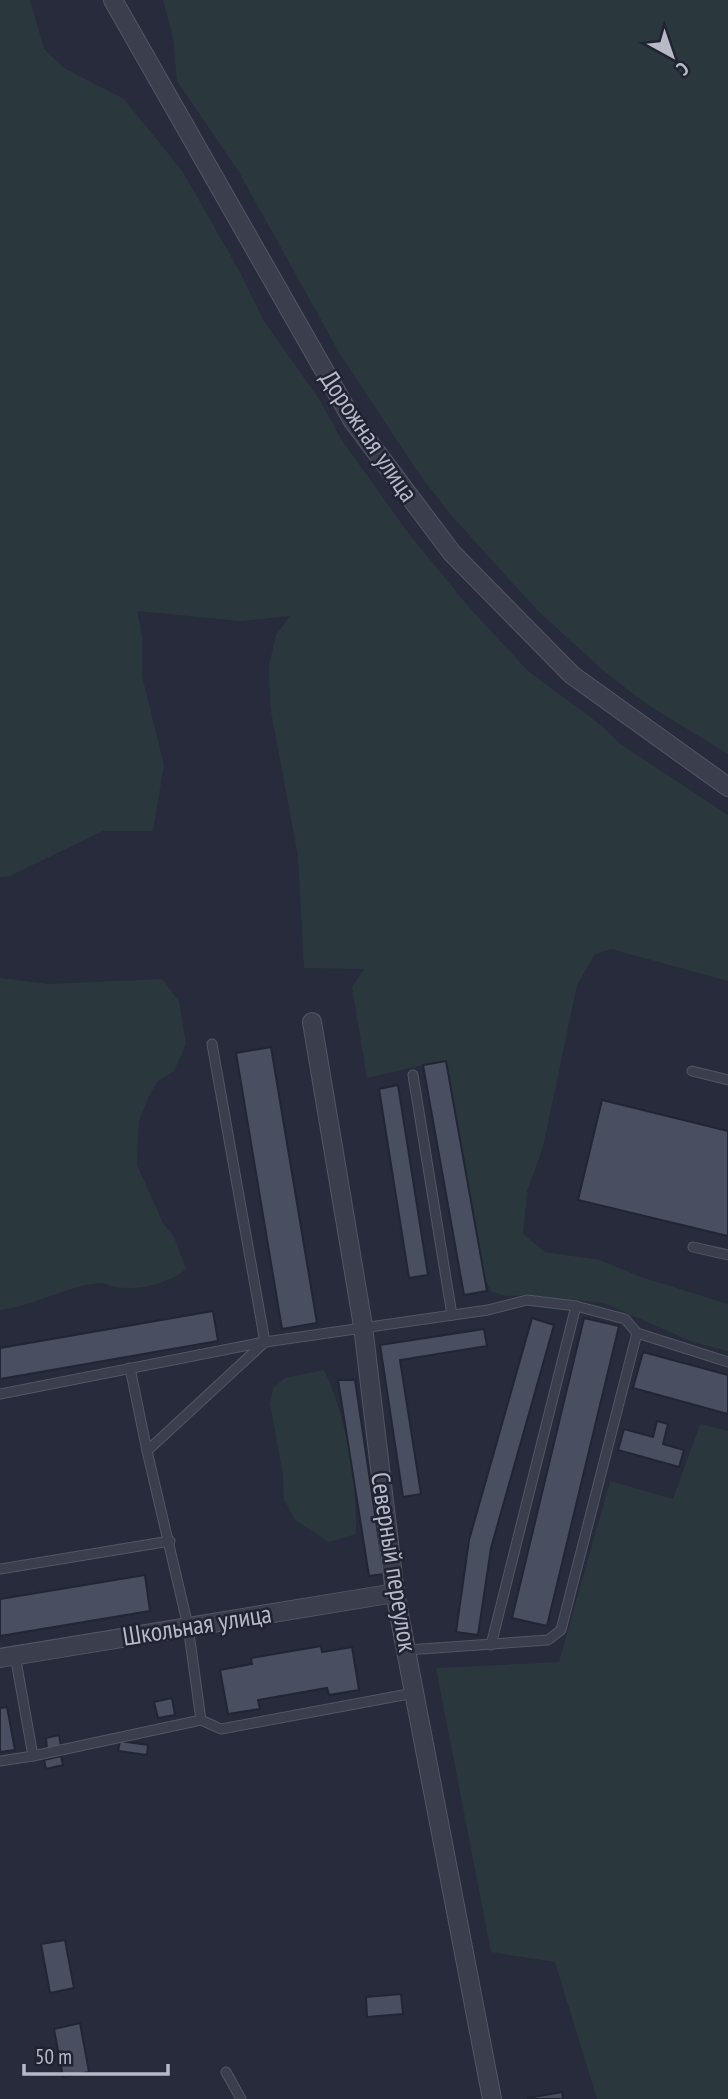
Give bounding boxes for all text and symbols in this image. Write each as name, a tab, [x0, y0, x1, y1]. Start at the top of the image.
north arrow	[637, 21, 707, 91]
text: С	[672, 57, 694, 81]
street label: Дорожная улица	[313, 364, 426, 508]
street label: Северный переулок	[364, 1470, 425, 1654]
street label: Школьная улица	[120, 1596, 274, 1653]
scale bar	[24, 2032, 168, 2076]
text: 50 m	[35, 2043, 72, 2070]

